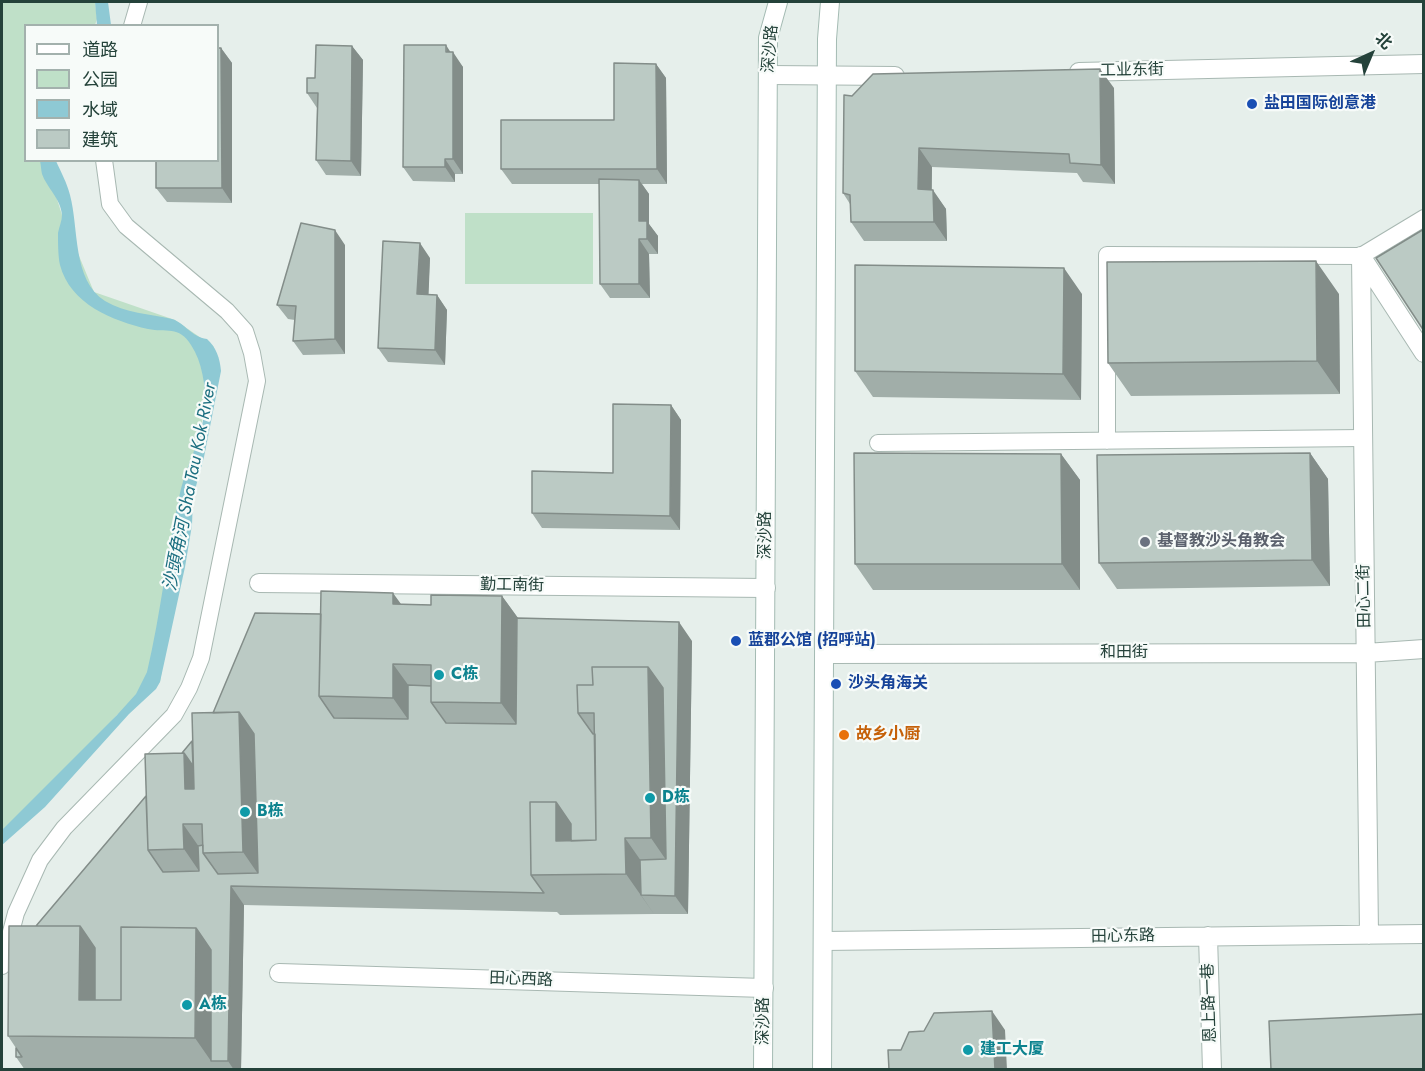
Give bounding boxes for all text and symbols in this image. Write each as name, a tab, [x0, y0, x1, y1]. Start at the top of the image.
legend	[24, 24, 219, 162]
street label: 深沙路	[759, 24, 783, 74]
north arrow	[1341, 24, 1401, 84]
text: 北	[1370, 27, 1398, 55]
text: 道路	[82, 37, 118, 63]
street label: 工业东街	[1100, 61, 1164, 81]
text: 公园	[82, 67, 118, 93]
place label: 盐田国际创意港	[1264, 94, 1376, 114]
text: 水域	[82, 97, 118, 123]
marker: 盐田国际创意港	[1245, 97, 1259, 111]
text: 建筑	[82, 127, 118, 153]
water label: 沙頭角河 Sha Tau Kok River	[160, 381, 222, 593]
street label: 深沙路	[756, 511, 776, 559]
place label: 基督教沙头角教会	[1157, 532, 1285, 552]
marker: 基督教沙头角教会	[1138, 535, 1152, 549]
street label: 田心二街	[1355, 564, 1375, 628]
street label: 勤工南街	[480, 576, 544, 596]
place label: 蓝郡公馆 (招呼站)	[748, 631, 876, 651]
marker: 蓝郡公馆 (招呼站)	[729, 634, 743, 648]
street label: 和田街	[1100, 643, 1148, 663]
place label: C栋	[451, 665, 478, 685]
marker: C栋	[432, 668, 446, 682]
place label: 沙头角海关	[848, 674, 928, 694]
marker: 沙头角海关	[829, 677, 843, 691]
place label: 故乡小厨	[856, 725, 920, 745]
marker: 故乡小厨	[837, 728, 851, 742]
place label: D栋	[662, 788, 690, 808]
marker: D栋	[643, 791, 657, 805]
place label: B栋	[257, 802, 284, 822]
marker: B栋	[238, 805, 252, 819]
street label: 田心东路	[1091, 927, 1155, 947]
street label: 恩上路一巷	[1199, 963, 1221, 1043]
street label: 田心西路	[489, 969, 553, 991]
place label: A栋	[199, 995, 227, 1015]
street label: 深沙路	[754, 997, 774, 1045]
marker: A栋	[180, 998, 194, 1012]
place label: 建工大厦	[980, 1040, 1044, 1060]
marker: 建工大厦	[961, 1043, 975, 1057]

